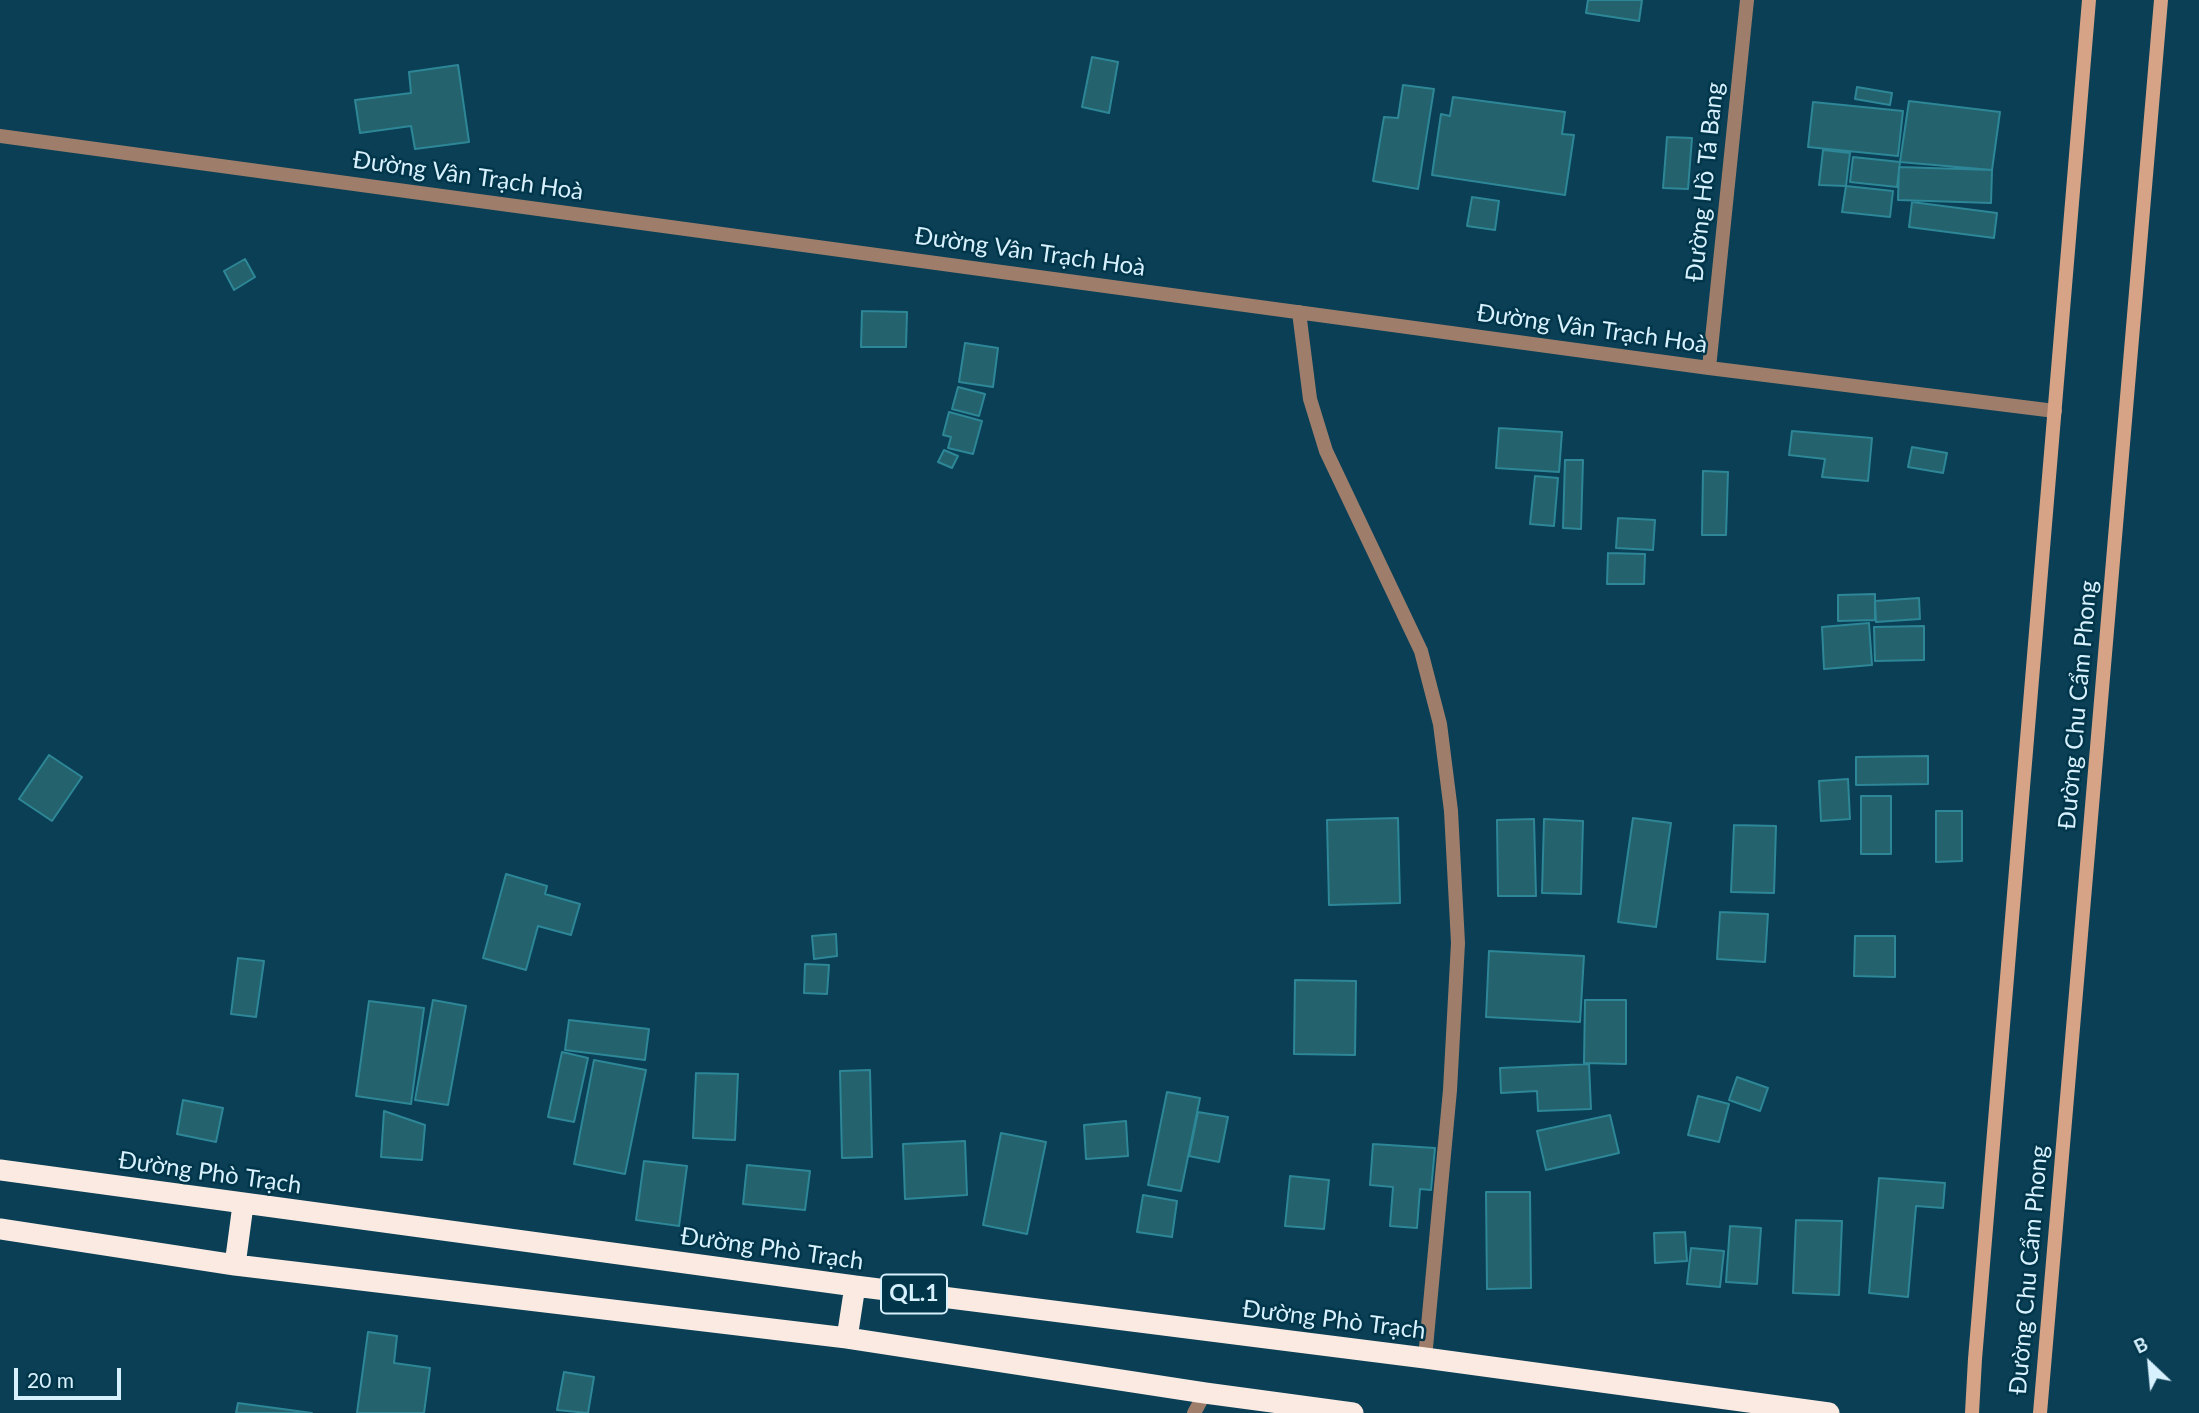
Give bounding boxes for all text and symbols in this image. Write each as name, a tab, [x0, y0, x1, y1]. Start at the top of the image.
street label: Đường Hồ Tá Bang	[1680, 81, 1730, 283]
street label: Đường Vân Trạch Hoà	[351, 146, 585, 206]
street label: Đường Vân Trạch Hoà	[913, 222, 1147, 282]
street label: Đường Vân Trạch Hoà	[1475, 299, 1709, 359]
street label: Đường Chu Cẩm Phong	[2053, 579, 2103, 831]
street label: Đường Chu Cẩm Phong	[2004, 1144, 2054, 1396]
street label: Đường Phò Trạch	[117, 1146, 303, 1200]
street label: Đường Phò Trạch	[679, 1222, 865, 1276]
road number: QL.1	[881, 1274, 947, 1314]
street label: Đường Phò Trạch	[1241, 1294, 1427, 1346]
north arrow	[2115, 1329, 2185, 1399]
text: B	[2130, 1332, 2151, 1358]
scale bar	[18, 1354, 124, 1398]
text: 20 m	[27, 1367, 74, 1392]

